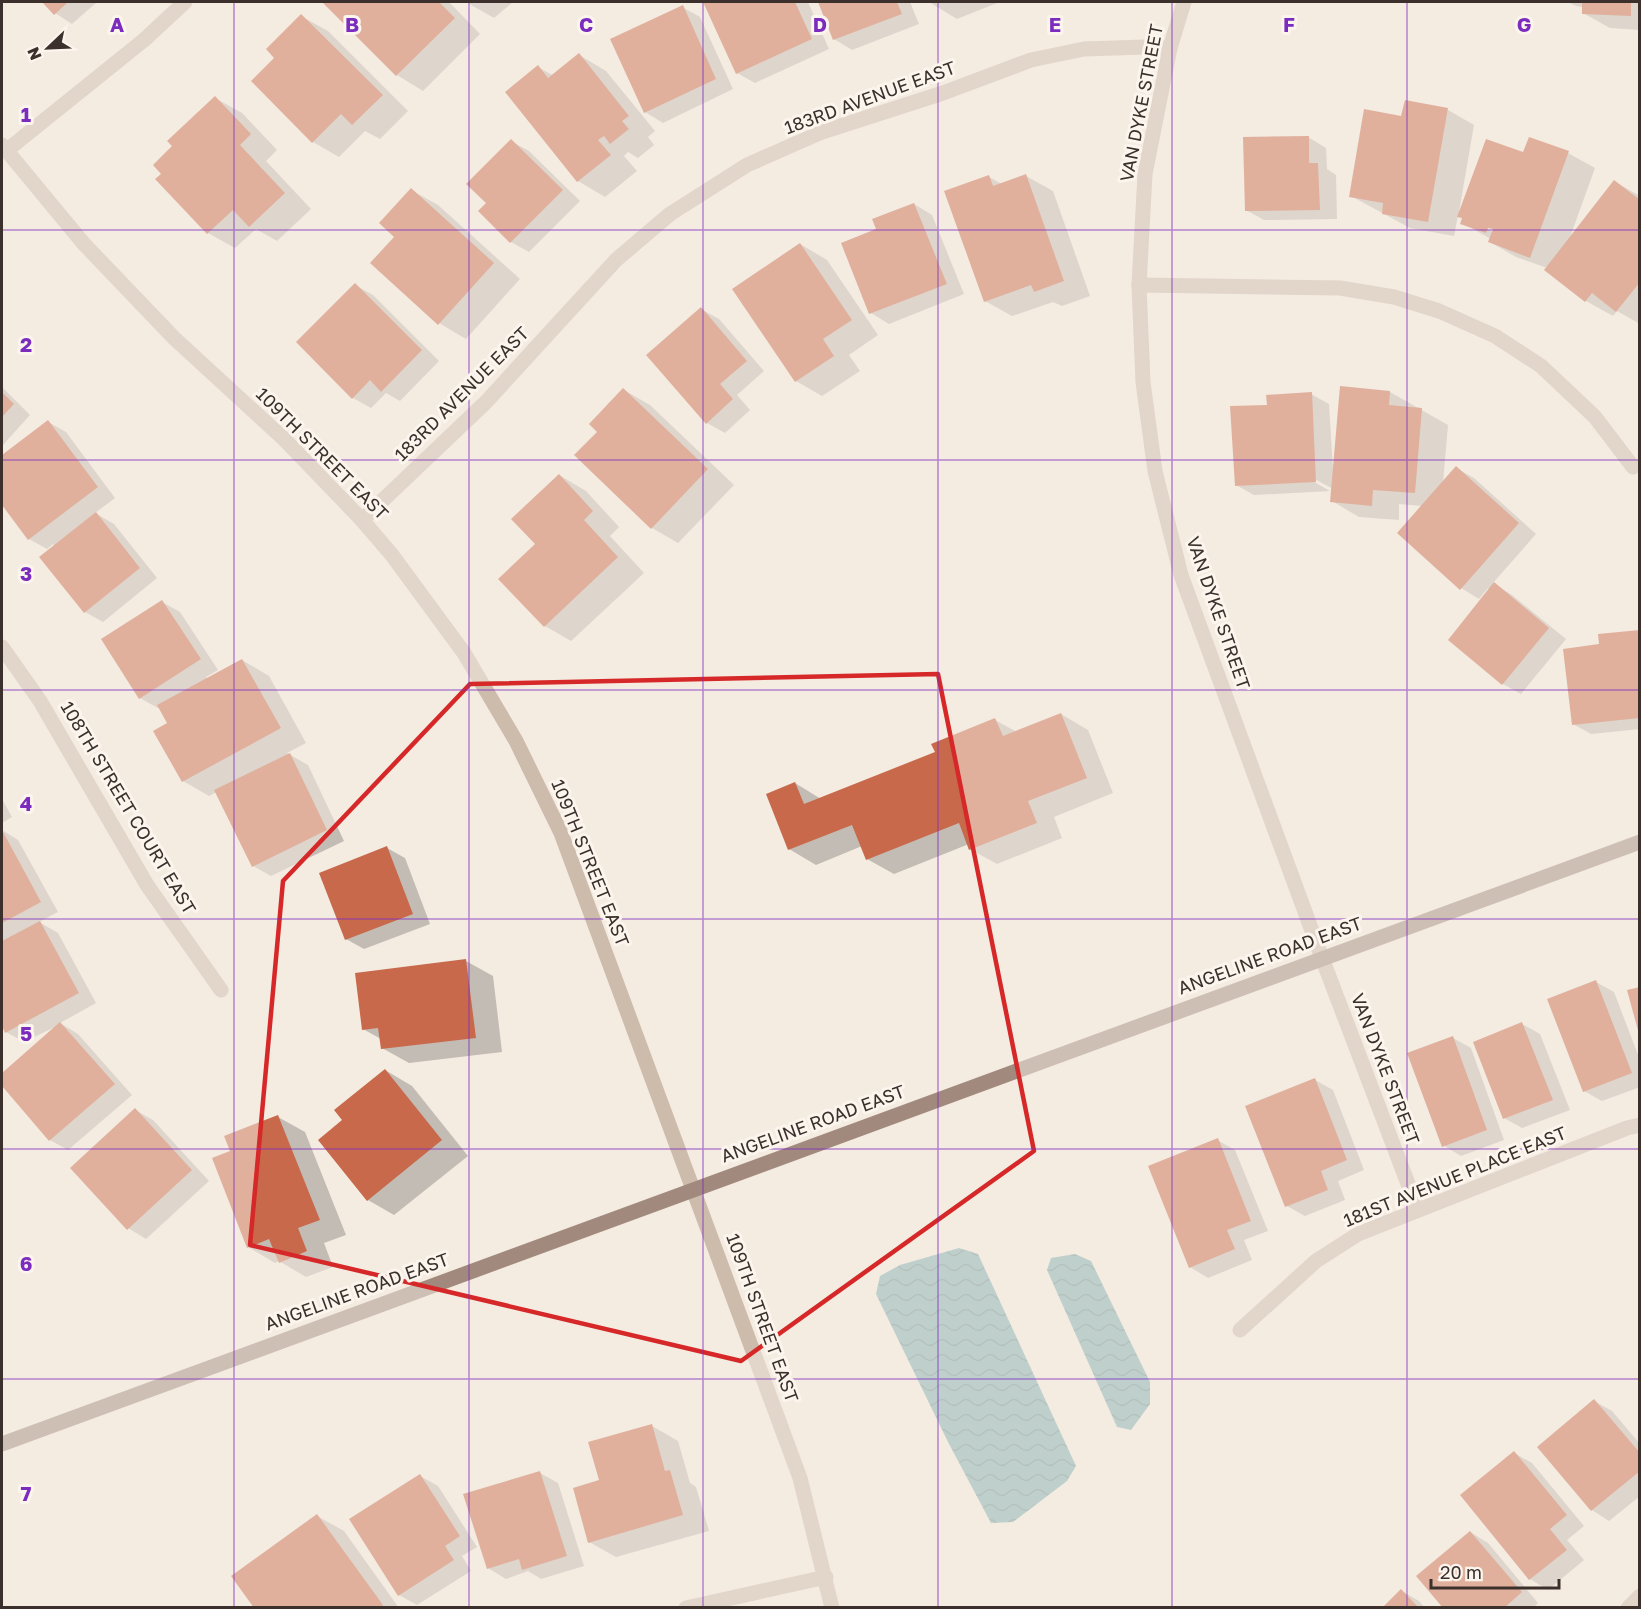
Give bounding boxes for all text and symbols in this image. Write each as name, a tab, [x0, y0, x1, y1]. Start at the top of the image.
text: A	[110, 12, 124, 36]
text: B	[345, 12, 359, 36]
text: C	[579, 12, 593, 36]
text: D	[813, 12, 827, 36]
text: E	[1049, 12, 1061, 36]
text: F	[1283, 12, 1295, 36]
text: G	[1517, 12, 1531, 36]
north arrow	[18, 18, 78, 78]
street label: VAN DYKE STREET	[1115, 22, 1167, 184]
text: N	[23, 44, 46, 63]
street label: 183RD AVENUE EAST	[781, 56, 958, 138]
text: 1	[21, 102, 31, 126]
street label: 183RD AVENUE EAST	[390, 322, 533, 465]
text: 2	[20, 332, 32, 356]
street label: 109TH STREET EAST	[252, 383, 393, 524]
street label: VAN DYKE STREET	[1182, 533, 1255, 692]
text: 3	[20, 561, 32, 585]
street label: 108TH STREET COURT EAST	[56, 697, 201, 918]
street label: 109TH STREET EAST	[547, 776, 634, 949]
text: 4	[20, 791, 32, 815]
street label: ANGELINE ROAD EAST	[1175, 912, 1365, 999]
street label: VAN DYKE STREET	[1347, 990, 1425, 1147]
text: 5	[20, 1021, 32, 1045]
street label: ANGELINE ROAD EAST	[718, 1080, 908, 1167]
street label: 181ST AVENUE PLACE EAST	[1340, 1121, 1569, 1231]
street label: 109TH STREET EAST	[722, 1230, 804, 1405]
street label: ANGELINE ROAD EAST	[262, 1248, 452, 1335]
text: 6	[20, 1251, 32, 1275]
text: 7	[21, 1481, 32, 1505]
scale bar	[1431, 1552, 1558, 1590]
text: 20 m	[1440, 1561, 1482, 1583]

